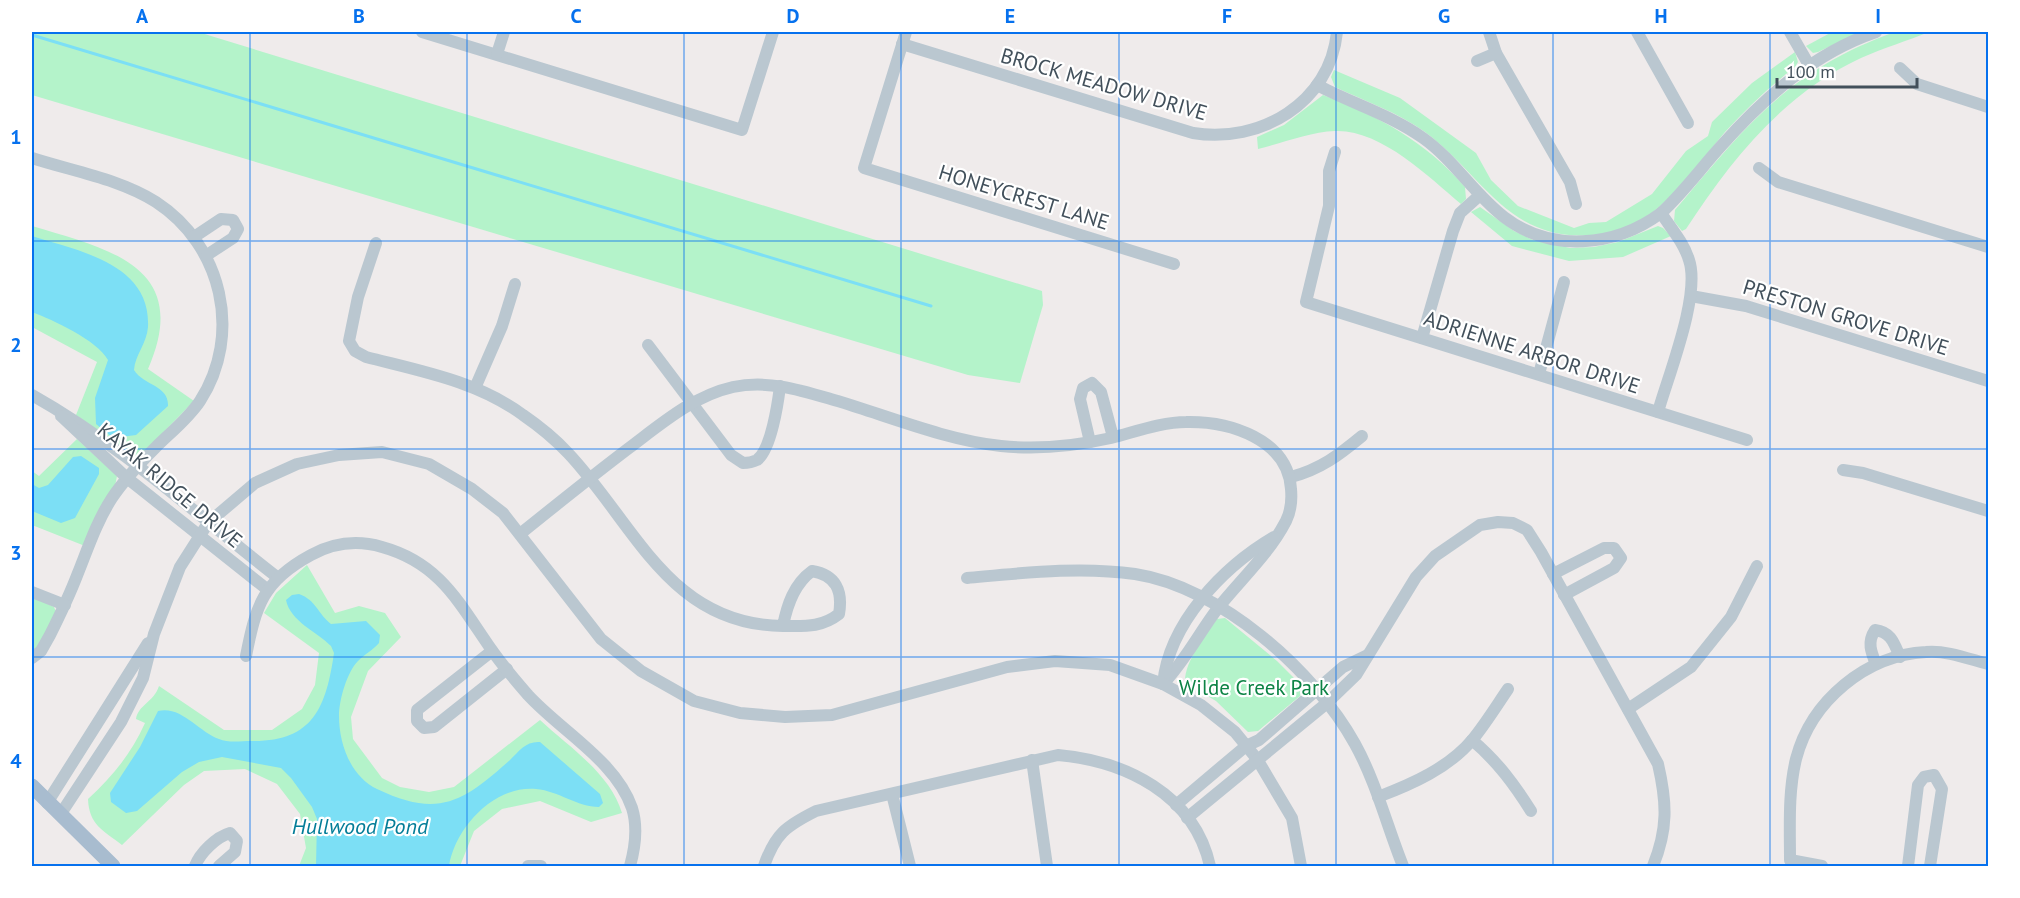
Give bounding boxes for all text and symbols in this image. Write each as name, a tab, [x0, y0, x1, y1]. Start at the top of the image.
text: A	[136, 3, 149, 29]
text: B	[353, 3, 365, 29]
text: C	[570, 3, 582, 29]
text: D	[787, 3, 800, 29]
text: E	[1005, 3, 1015, 29]
text: F	[1222, 3, 1232, 29]
text: G	[1438, 3, 1450, 29]
text: H	[1654, 3, 1668, 29]
text: I	[1875, 3, 1881, 29]
street label: BROCK MEADOW DRIVE	[998, 42, 1210, 126]
scale bar	[1777, 51, 1916, 89]
text: 100 m	[1786, 60, 1835, 83]
text: 1	[10, 124, 22, 150]
street label: HONEYCREST LANE	[936, 158, 1112, 236]
street label: PRESTON GROVE DRIVE	[1740, 273, 1952, 361]
street label: ADRIENNE ARBOR DRIVE	[1421, 304, 1643, 400]
text: 2	[10, 332, 22, 358]
street label: KAYAK RIDGE DRIVE	[92, 416, 248, 554]
text: 3	[10, 540, 22, 566]
park label: Wilde Creek Park	[1179, 674, 1329, 701]
text: 4	[10, 748, 22, 774]
water label: Hullwood Pond	[292, 812, 429, 840]

